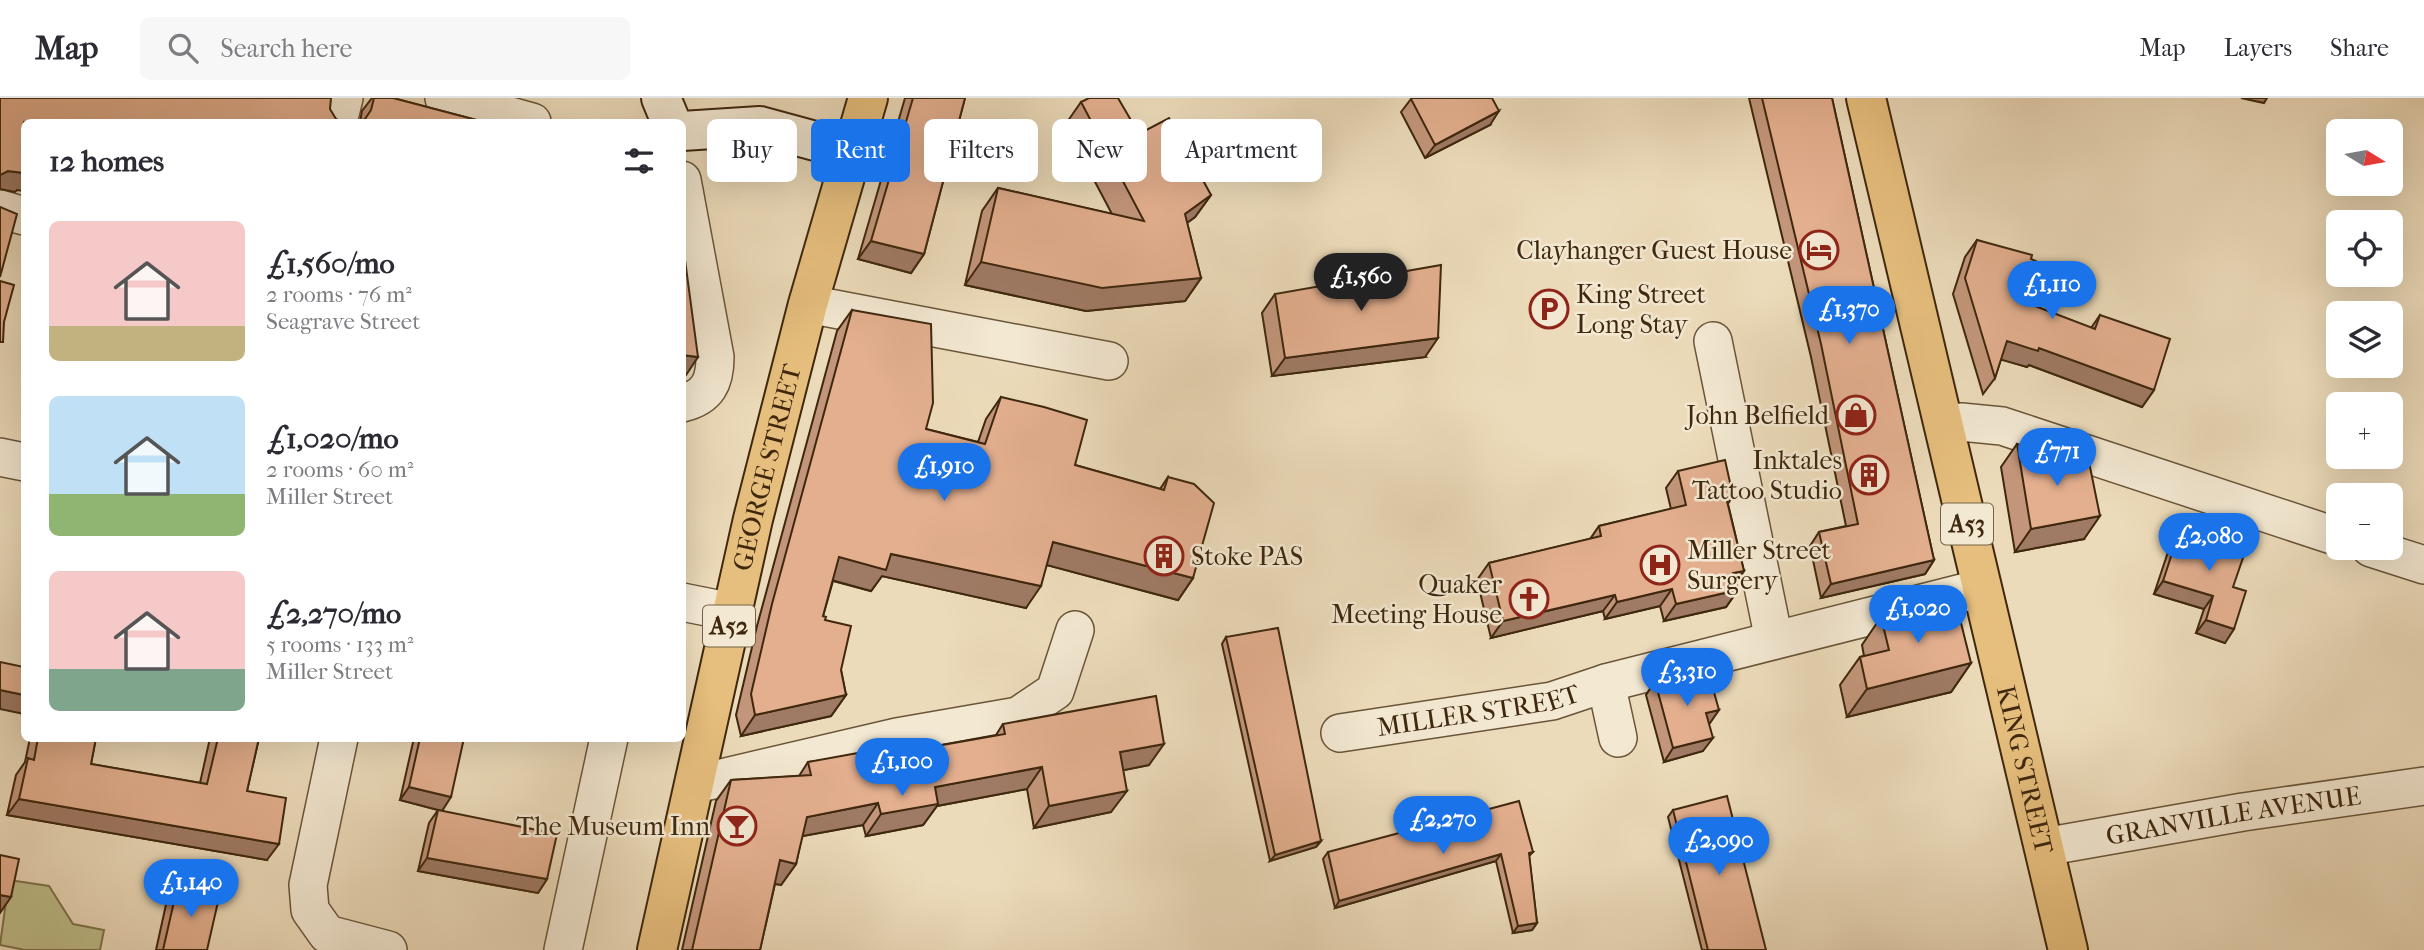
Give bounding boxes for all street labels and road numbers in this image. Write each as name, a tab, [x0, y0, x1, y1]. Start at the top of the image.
street label: GEORGE STREET	[726, 360, 808, 574]
road number: A53	[1941, 503, 1993, 544]
road number: A52	[703, 606, 755, 646]
street label: MILLER STREET	[1375, 677, 1584, 743]
street label: KING STREET	[1990, 682, 2060, 857]
street label: GRANVILLE AVENUE	[2104, 780, 2363, 851]

